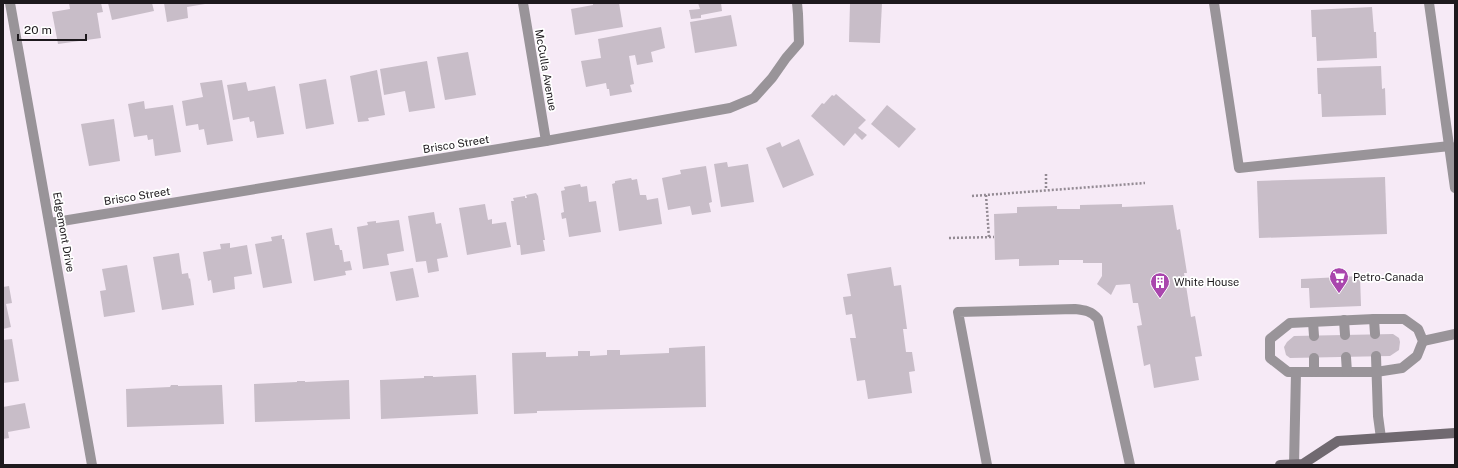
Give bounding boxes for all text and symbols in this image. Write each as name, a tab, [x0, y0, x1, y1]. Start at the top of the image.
scale bar	[18, 16, 86, 42]
text: 20 m	[24, 23, 52, 37]
street label: McCulla Avenue	[533, 28, 559, 112]
street label: Brisco Street	[422, 133, 490, 155]
street label: Brisco Street	[103, 185, 171, 207]
street label: Edgemont Drive	[51, 191, 77, 273]
supermarket icon: Petro-Canada	[1328, 266, 1350, 294]
building icon: White House	[1149, 271, 1171, 299]
place label: Petro-Canada	[1353, 271, 1424, 283]
place label: White House	[1174, 276, 1239, 288]

